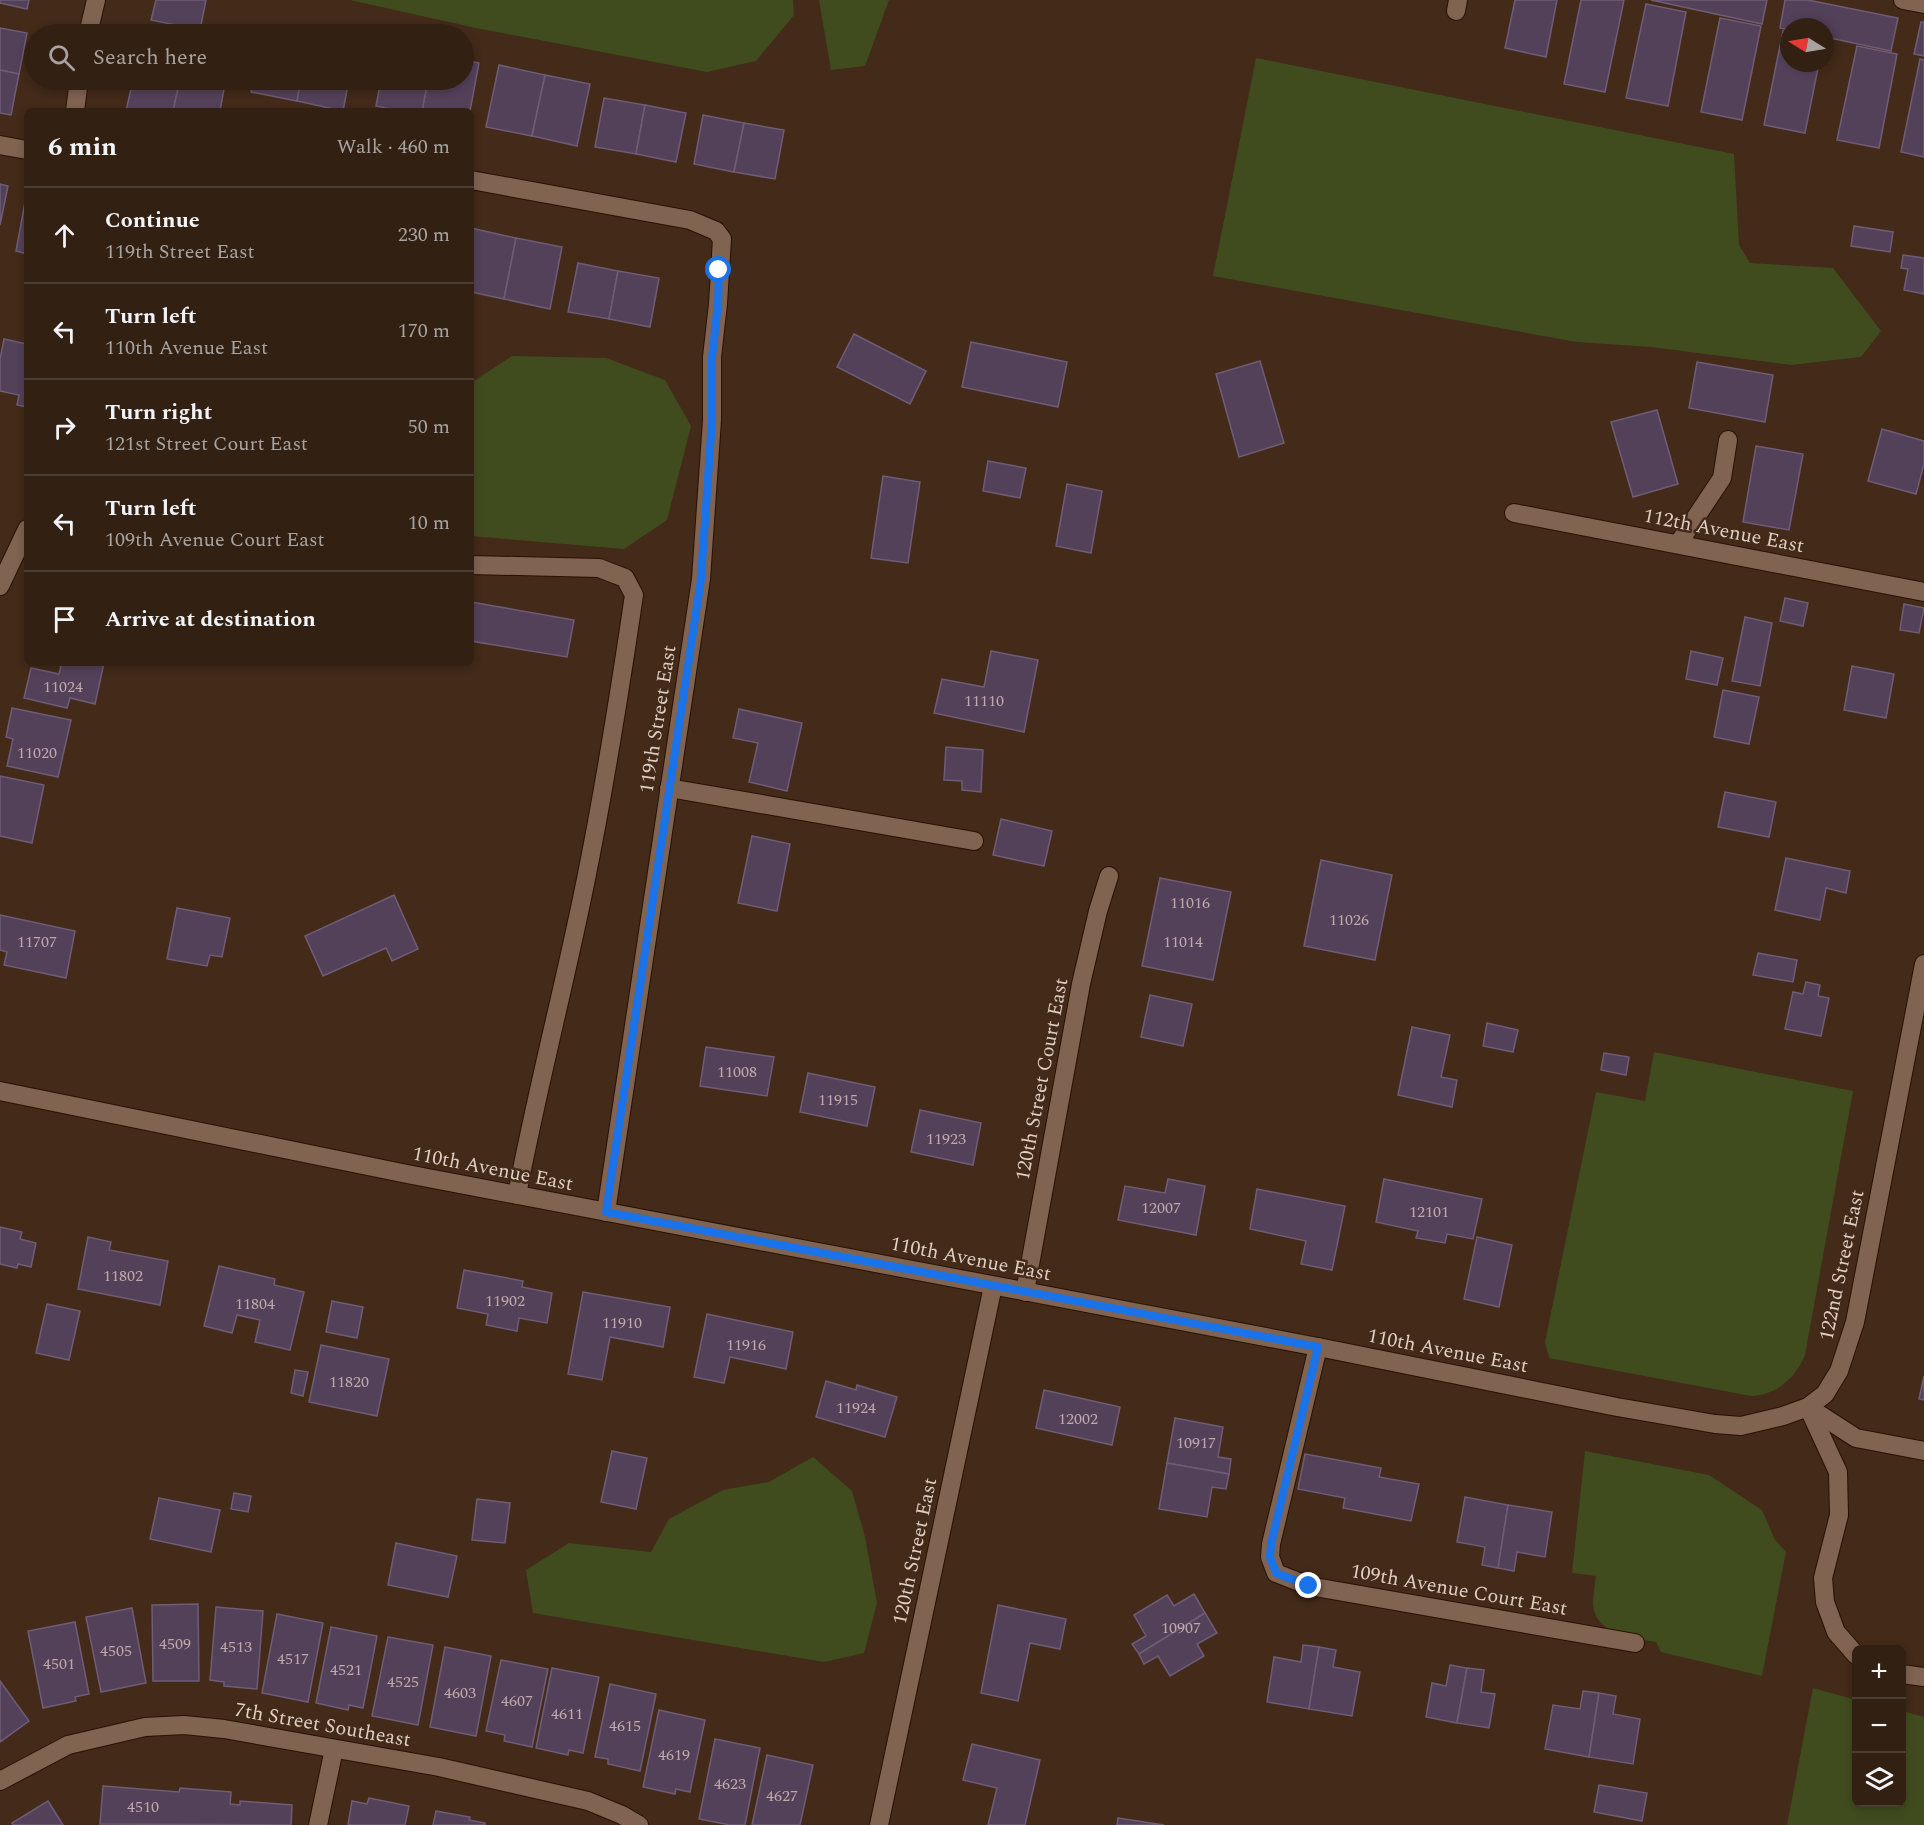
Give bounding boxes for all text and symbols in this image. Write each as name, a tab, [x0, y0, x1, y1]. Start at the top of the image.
north arrow	[1780, 18, 1834, 72]
search box	[24, 24, 474, 90]
icon: search	[45, 41, 78, 74]
text: Search here	[93, 41, 207, 74]
text: 6 min	[48, 127, 117, 167]
text: Walk · 460 m	[337, 132, 450, 162]
text: Continue	[105, 204, 200, 237]
icon: ahead	[48, 219, 81, 252]
text: 230 m	[398, 220, 450, 250]
text: 119th Street East	[105, 237, 255, 267]
route start	[705, 256, 731, 282]
text: Turn left	[105, 300, 197, 333]
icon: left	[48, 315, 81, 348]
text: 170 m	[398, 316, 450, 346]
text: 110th Avenue East	[105, 333, 268, 363]
text: Turn right	[105, 396, 212, 429]
icon: right	[48, 411, 81, 444]
text: 50 m	[408, 412, 450, 442]
text: 121st Street Court East	[105, 429, 308, 459]
text: Turn left	[105, 492, 197, 525]
street label: 112th Avenue East	[1641, 501, 1807, 561]
icon: left	[48, 507, 81, 540]
text: 10 m	[408, 508, 450, 538]
text: 109th Avenue Court East	[105, 525, 325, 555]
icon: arrive	[48, 603, 81, 636]
text: Arrive at destination	[105, 603, 316, 636]
street label: 119th Street East	[631, 643, 685, 795]
house number: 11024	[43, 675, 83, 699]
house number: 11110	[964, 689, 1004, 713]
house number: 11020	[17, 741, 57, 765]
house number: 11016	[1170, 891, 1210, 915]
house number: 11026	[1329, 908, 1369, 932]
house number: 11707	[17, 930, 57, 954]
house number: 11014	[1163, 930, 1203, 954]
street label: 120th Street Court East	[1008, 975, 1076, 1183]
house number: 11008	[717, 1060, 757, 1084]
house number: 11915	[818, 1088, 858, 1112]
house number: 11923	[926, 1127, 966, 1151]
street label: 110th Avenue East	[410, 1139, 576, 1199]
street label: 122nd Street East	[1811, 1187, 1873, 1343]
house number: 12007	[1141, 1196, 1181, 1220]
house number: 12101	[1409, 1200, 1449, 1224]
street label: 110th Avenue East	[888, 1229, 1054, 1289]
house number: 11802	[103, 1264, 143, 1288]
house number: 11902	[485, 1289, 525, 1313]
house number: 11804	[235, 1292, 275, 1316]
house number: 11910	[602, 1311, 642, 1335]
street label: 110th Avenue East	[1365, 1321, 1531, 1381]
house number: 11916	[726, 1333, 766, 1357]
house number: 11820	[329, 1370, 369, 1394]
house number: 11924	[836, 1396, 876, 1420]
house number: 12002	[1058, 1407, 1098, 1431]
house number: 10917	[1176, 1431, 1216, 1455]
street label: 120th Street East	[885, 1475, 945, 1627]
street label: 109th Avenue Court East	[1348, 1556, 1570, 1624]
route end	[1295, 1572, 1321, 1598]
house number: 10907	[1161, 1616, 1201, 1640]
house number: 4509	[159, 1632, 191, 1656]
house number: 4513	[220, 1635, 252, 1659]
house number: 4505	[100, 1639, 132, 1663]
map controls	[1852, 1645, 1906, 1807]
button: +	[1852, 1645, 1906, 1699]
house number: 4517	[277, 1647, 309, 1671]
house number: 4501	[43, 1652, 75, 1676]
house number: 4521	[330, 1658, 362, 1682]
house number: 4525	[387, 1670, 419, 1694]
house number: 4603	[444, 1681, 476, 1705]
house number: 4607	[501, 1689, 533, 1713]
street label: 7th Street Southeast	[233, 1695, 413, 1755]
button: −	[1852, 1699, 1906, 1753]
house number: 4611	[551, 1702, 583, 1726]
house number: 4615	[609, 1714, 641, 1738]
house number: 4619	[658, 1743, 690, 1767]
button: layers	[1852, 1753, 1906, 1807]
house number: 4623	[714, 1772, 746, 1796]
house number: 4627	[766, 1784, 798, 1808]
house number: 4510	[127, 1795, 159, 1819]

